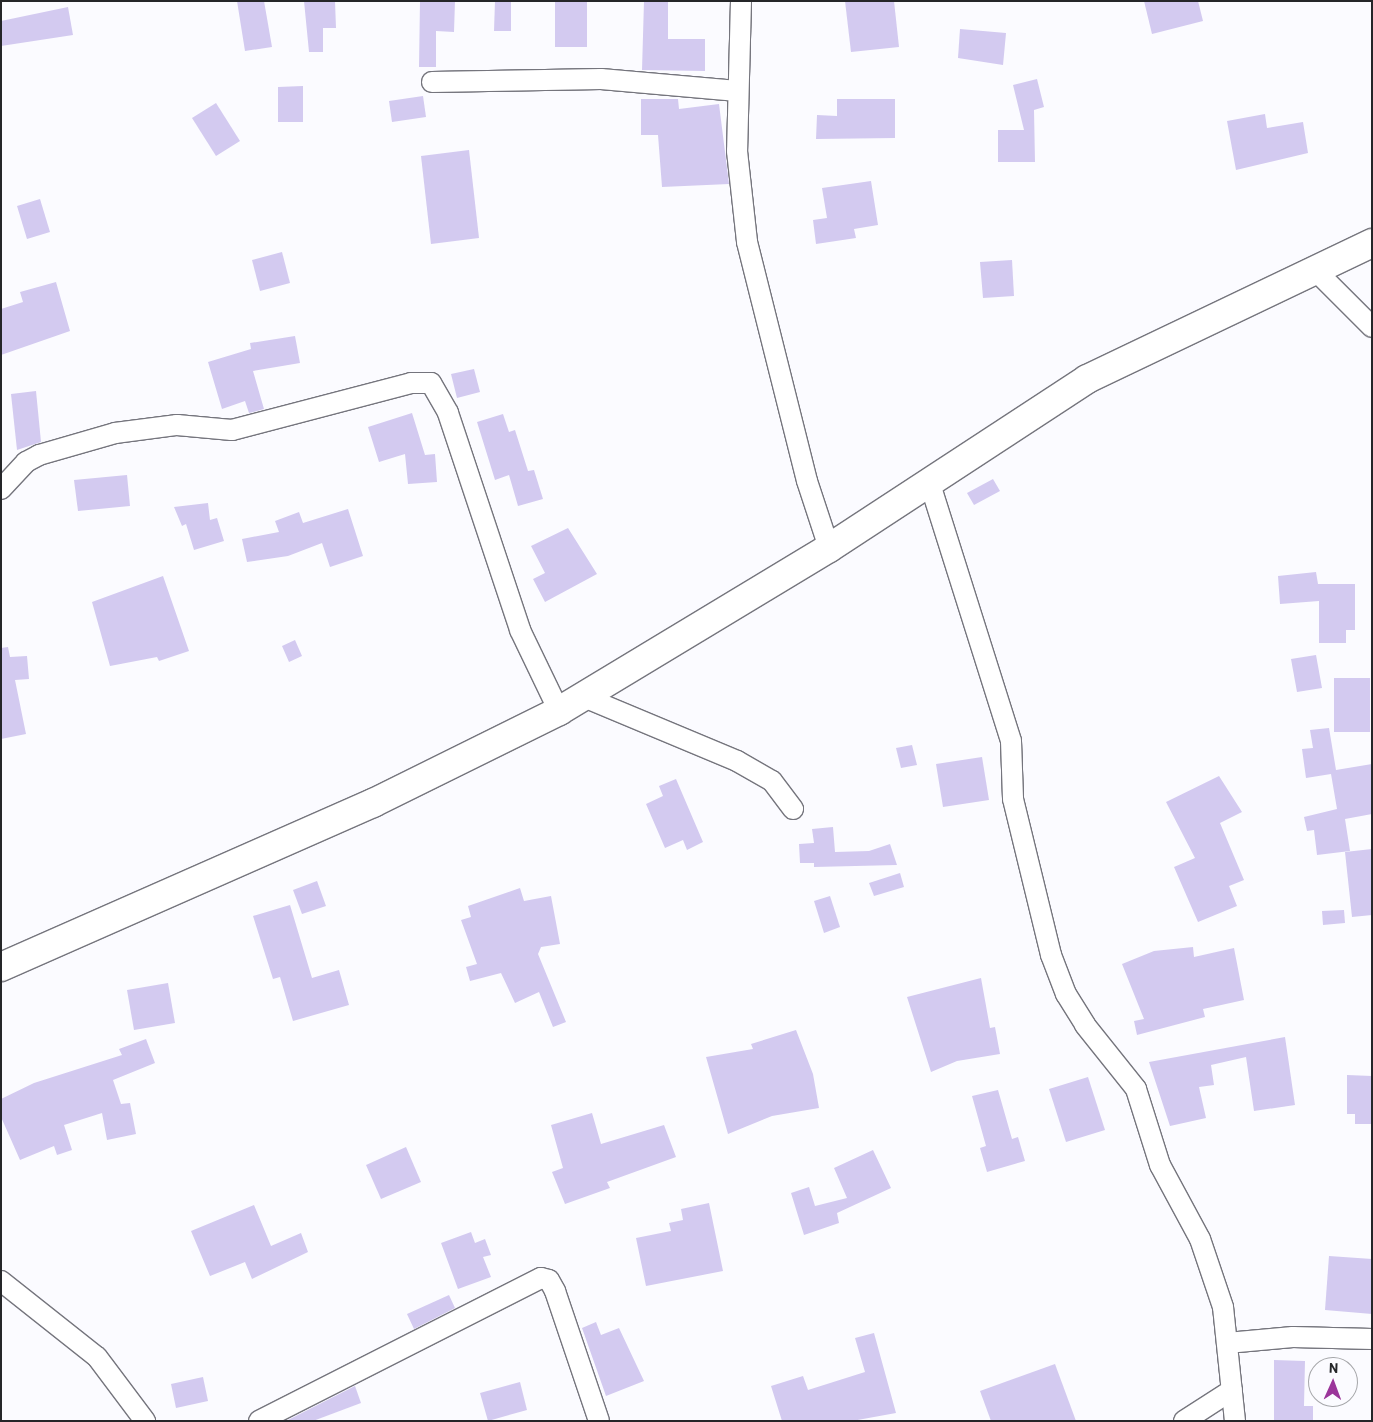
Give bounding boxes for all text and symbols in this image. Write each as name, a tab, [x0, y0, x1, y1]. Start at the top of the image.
north arrow	[1308, 1357, 1358, 1407]
text: N	[1329, 1359, 1338, 1376]

